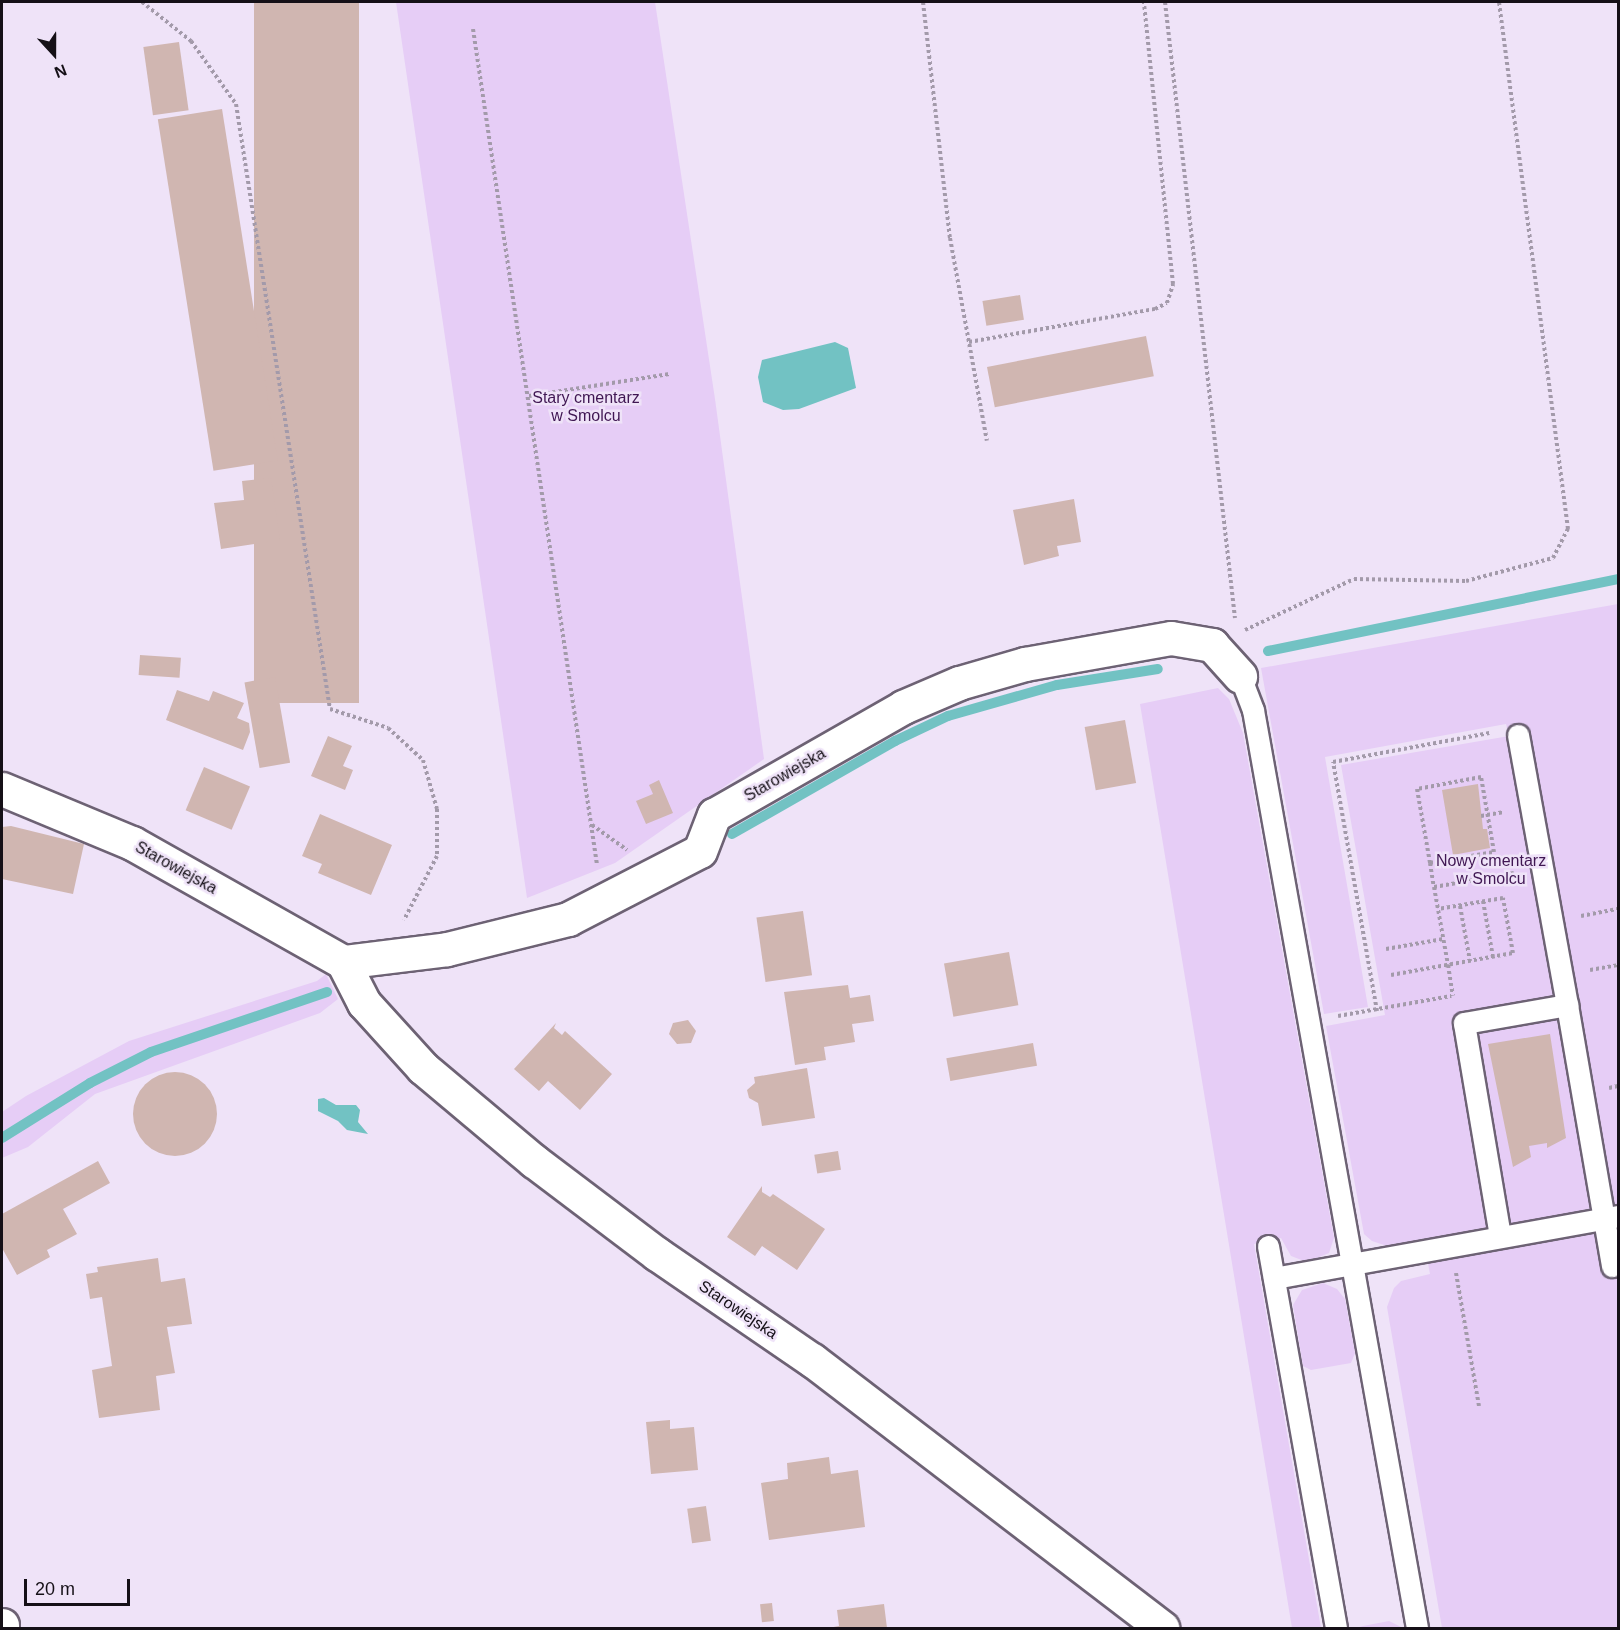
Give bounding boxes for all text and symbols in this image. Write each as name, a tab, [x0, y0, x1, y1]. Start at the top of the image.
north arrow	[24, 24, 84, 84]
text: N	[52, 61, 69, 81]
park label: Stary cmentarz w Smolcu	[532, 388, 640, 426]
street label: Starowiejska	[741, 744, 829, 806]
street label: Starowiejska	[132, 838, 220, 898]
park label: Nowy cmentarz w Smolcu	[1436, 851, 1546, 889]
street label: Starowiejska	[695, 1277, 781, 1343]
scale bar	[27, 1567, 134, 1605]
text: 20 m	[35, 1579, 75, 1599]

